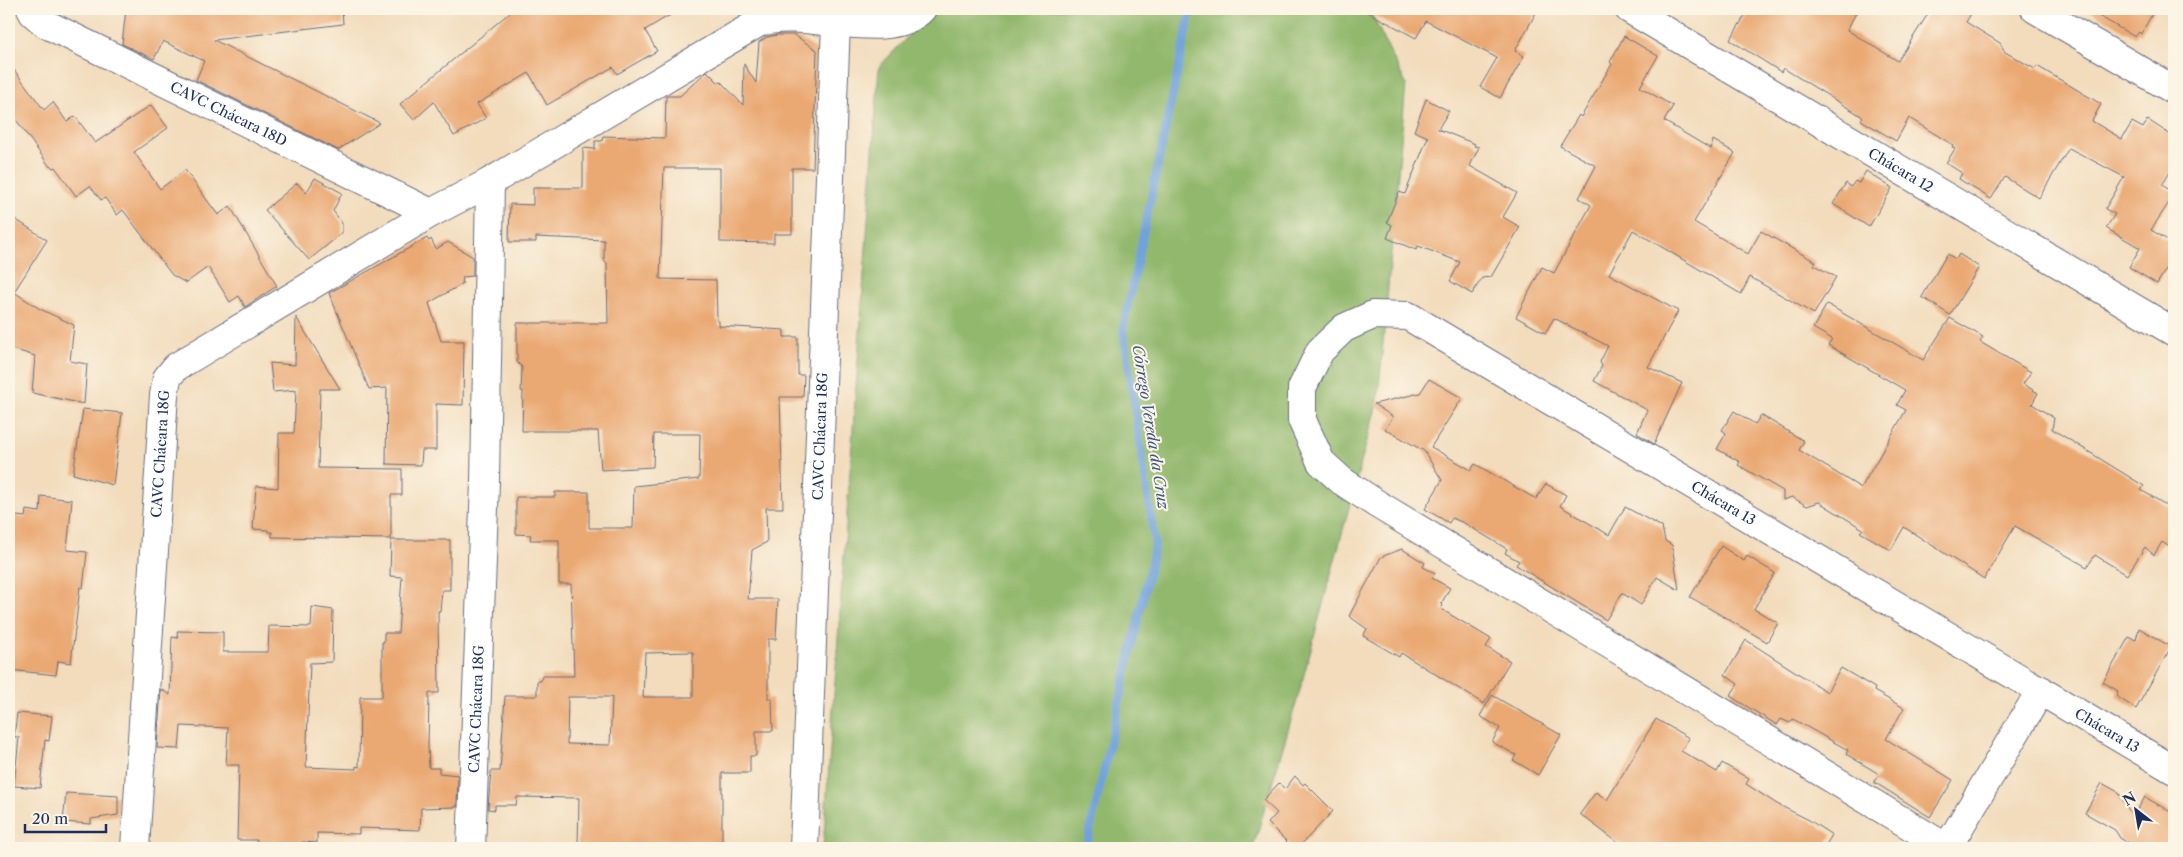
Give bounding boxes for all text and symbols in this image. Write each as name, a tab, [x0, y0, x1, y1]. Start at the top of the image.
street label: CAVC Chácara 18D	[167, 77, 290, 150]
street label: Chácara 12	[1865, 144, 1937, 196]
water label: Córrego Vereda da Cruz	[1129, 343, 1174, 512]
street label: CAVC Chácara 18G	[808, 372, 831, 501]
street label: CAVC Chácara 18G	[147, 389, 173, 518]
street label: Chácara 13	[1688, 477, 1759, 529]
street label: CAVC Chácara 18G	[465, 645, 488, 774]
street label: Chácara 13	[2072, 704, 2143, 757]
north arrow	[2110, 784, 2160, 834]
text: N	[2119, 788, 2139, 810]
scale bar	[25, 802, 106, 834]
text: 20 m	[32, 809, 68, 828]

